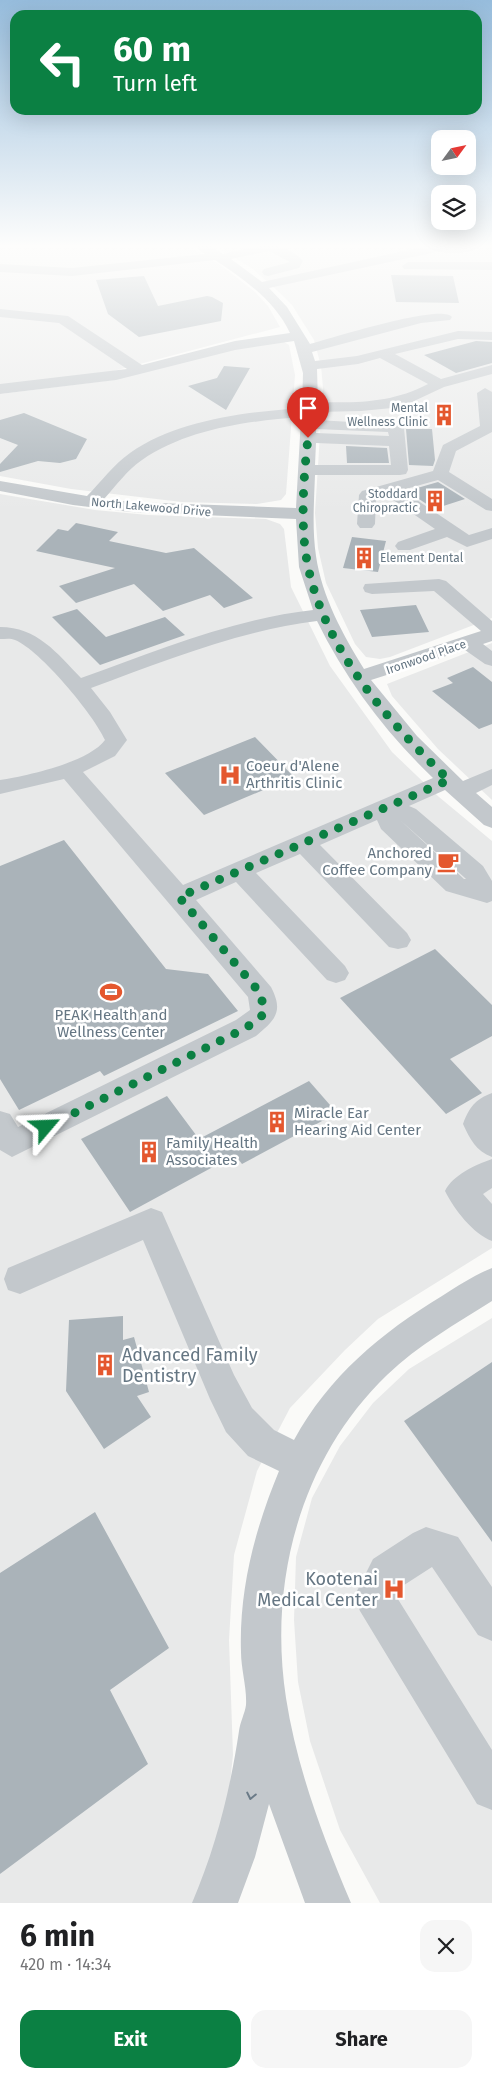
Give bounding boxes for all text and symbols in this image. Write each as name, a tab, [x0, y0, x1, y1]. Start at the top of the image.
text: 60 m	[113, 28, 191, 70]
icon: left	[30, 30, 95, 95]
text: Turn left	[113, 70, 197, 97]
north arrow	[431, 130, 476, 175]
map controls	[431, 130, 476, 230]
button: layers	[431, 185, 476, 230]
pin	[287, 387, 329, 438]
icon: arrive	[294, 394, 322, 422]
place label: Mental Wellness Clinic	[347, 401, 428, 429]
building icon: Mental Wellness Clinic	[431, 402, 457, 428]
place label: Stoddard Chiropractic	[353, 487, 418, 515]
building icon: Stoddard Chiropractic	[422, 488, 448, 514]
street label: North Lakewood Drive	[90, 495, 212, 519]
building icon: Element Dental	[351, 545, 377, 571]
place label: Element Dental	[380, 551, 464, 565]
street label: Ironwood Place	[384, 637, 468, 677]
place label: Coeur d'Alene Arthritis Clinic	[246, 757, 342, 792]
hospital icon: Coeur d'Alene Arthritis Clinic	[217, 762, 243, 788]
place label: Anchored Coffee Company	[322, 844, 433, 879]
cafe icon: Anchored Coffee Company	[435, 849, 461, 875]
sports icon: PEAK Health and Wellness Center	[98, 979, 124, 1005]
place label: PEAK Health and Wellness Center	[55, 1006, 167, 1041]
position arrow	[19, 1100, 71, 1152]
place label: Miracle Ear Hearing Aid Center	[294, 1104, 421, 1139]
building icon: Miracle Ear Hearing Aid Center	[264, 1109, 290, 1135]
place label: Family Health Associates	[166, 1134, 258, 1169]
building icon: Family Health Associates	[136, 1139, 162, 1165]
place label: Advanced Family Dentistry	[122, 1344, 258, 1387]
building icon: Advanced Family Dentistry	[92, 1352, 118, 1378]
place label: Kootenai Medical Center	[257, 1568, 378, 1611]
hospital icon: Kootenai Medical Center	[381, 1576, 407, 1602]
one-way arrow	[246, 1792, 256, 1801]
text: 6 min	[20, 1918, 95, 1954]
button: close	[420, 1920, 472, 1972]
text: 420 m · 14:34	[20, 1955, 111, 1974]
button: Exit	[20, 2010, 241, 2068]
button: Share	[251, 2010, 472, 2068]

